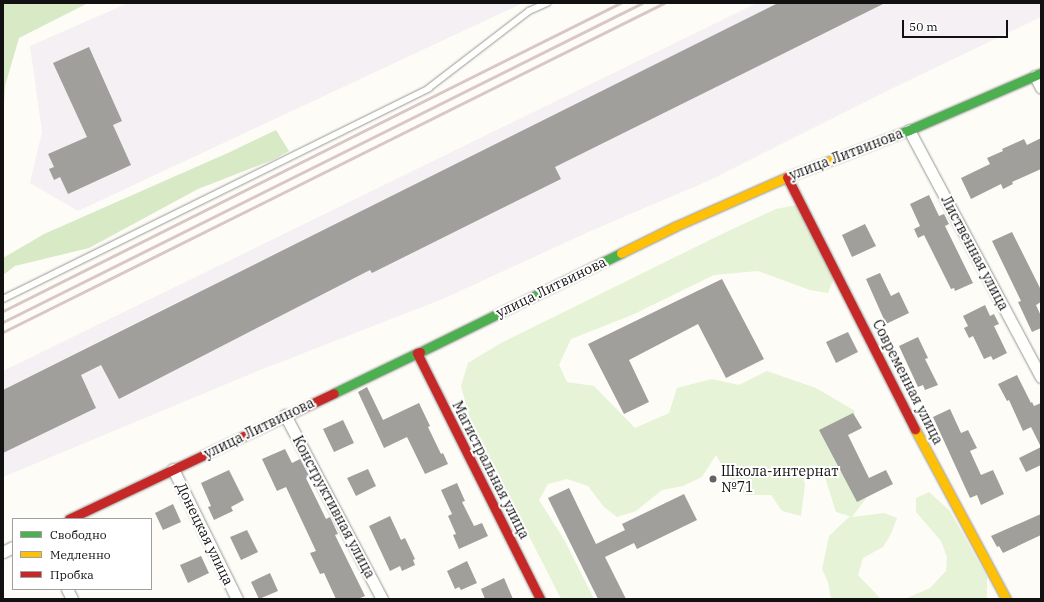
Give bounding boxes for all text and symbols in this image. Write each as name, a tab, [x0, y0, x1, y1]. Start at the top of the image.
scale bar	[904, 12, 1010, 38]
text: 50 m	[909, 19, 938, 34]
street label: улица Литвинова	[787, 125, 905, 183]
street label: Лиственная улица	[938, 193, 1012, 313]
street label: улица Литвинова	[493, 253, 609, 321]
street label: Современная улица	[869, 317, 947, 447]
street label: улица Литвинова	[201, 394, 317, 462]
street label: Магистральная улица	[449, 398, 533, 542]
street label: Конструктивная улица	[289, 433, 379, 581]
place label: Школа-интернат №71	[721, 463, 838, 496]
marker: Школа-интернат №71	[708, 474, 718, 484]
street label: Донецкая улица	[173, 480, 237, 588]
legend	[12, 518, 152, 590]
text: Свободно	[50, 527, 107, 542]
text: Медленно	[50, 547, 111, 562]
text: Пробка	[50, 567, 94, 582]

